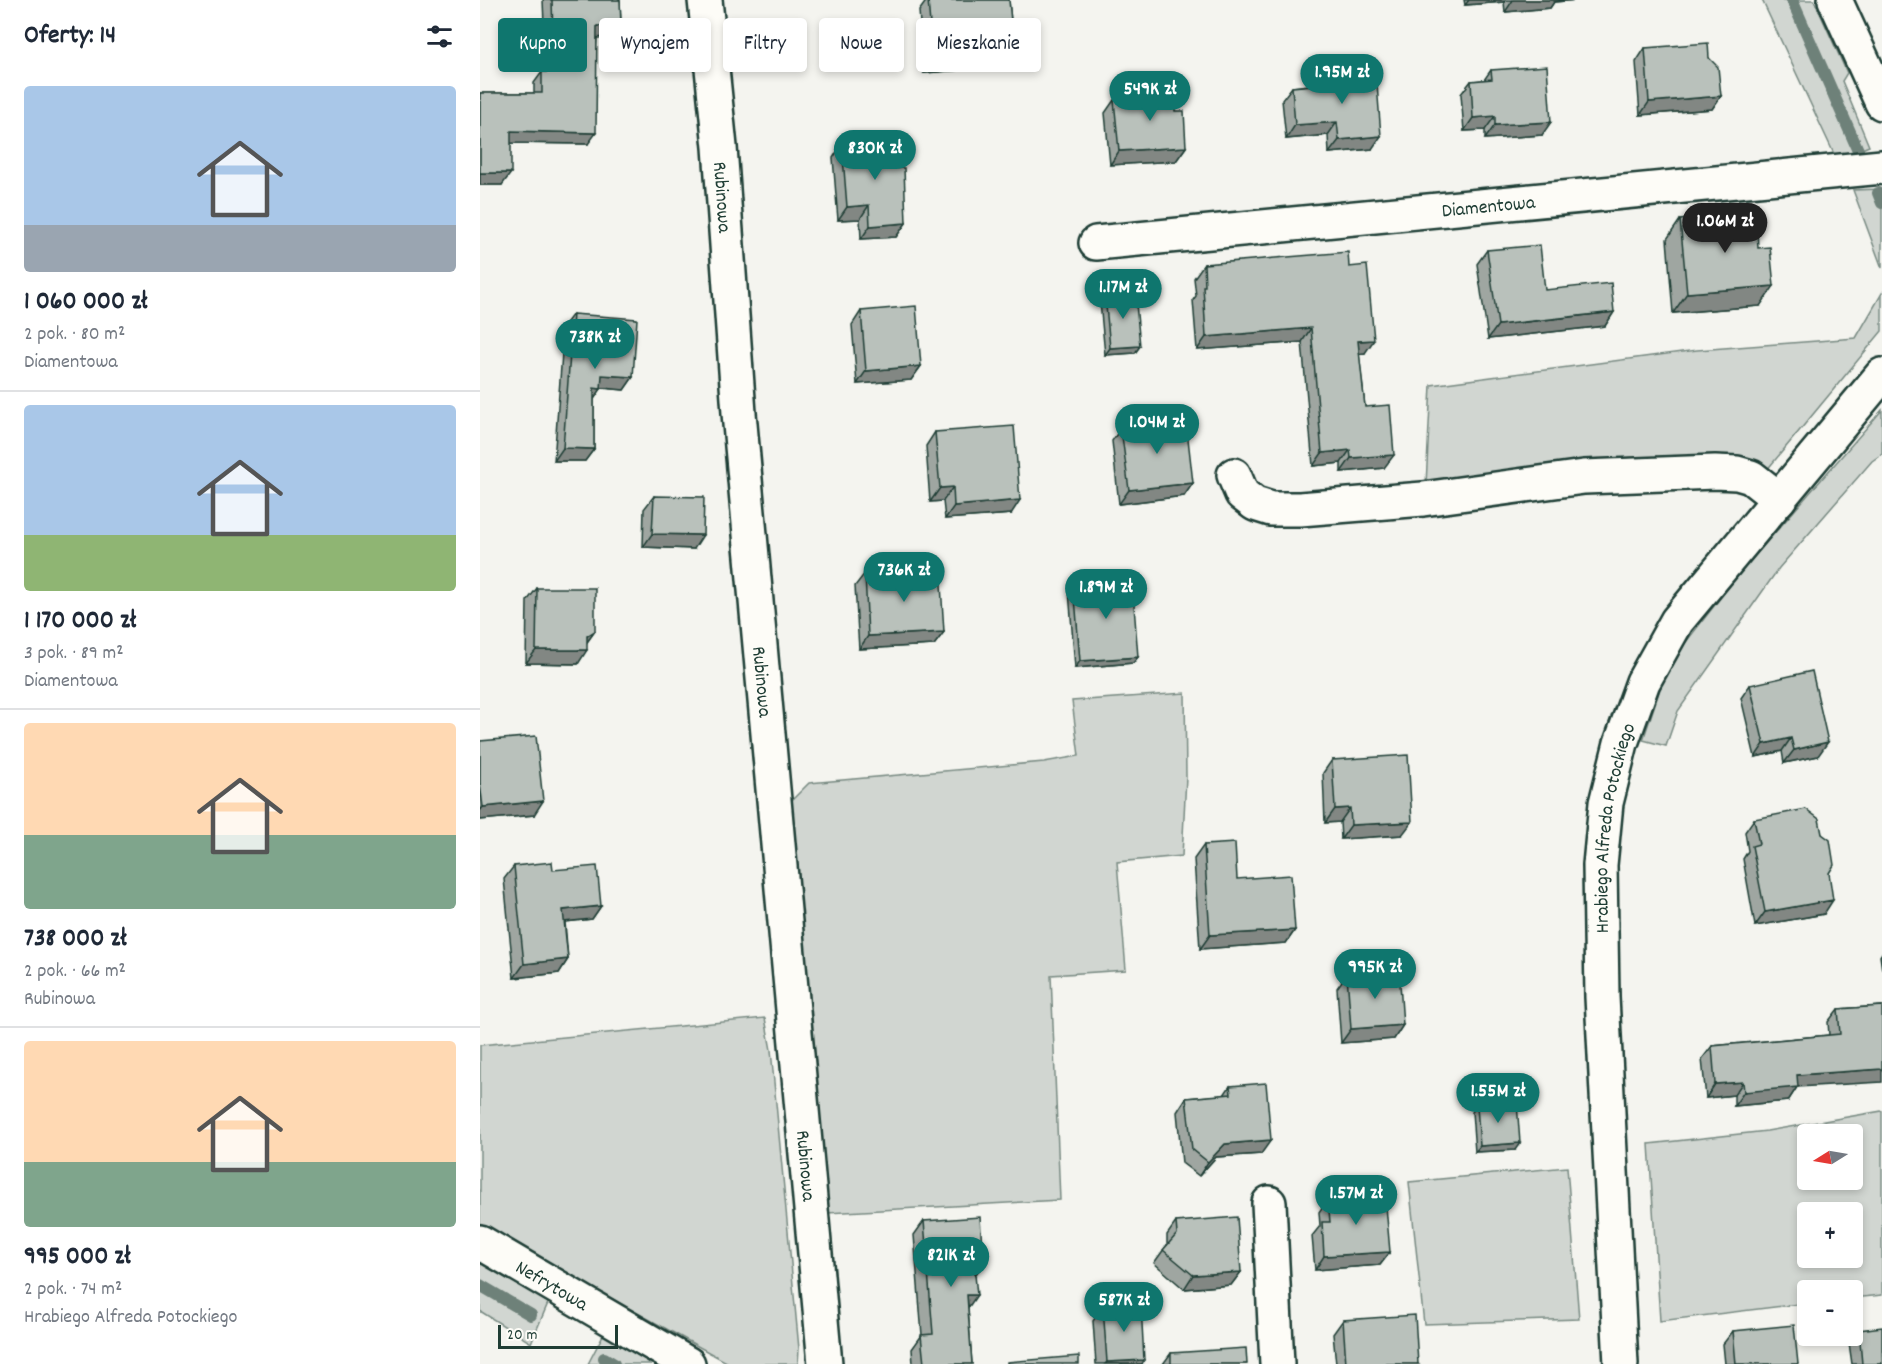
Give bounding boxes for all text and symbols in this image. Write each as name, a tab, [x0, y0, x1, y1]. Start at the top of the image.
text: Oferty: 14	[24, 18, 116, 55]
chip: Kupno	[498, 18, 587, 72]
chip: Wynajem	[599, 18, 711, 72]
chip: Filtry	[723, 18, 807, 72]
chip: Nowe	[819, 18, 904, 72]
chip: Mieszkanie	[916, 18, 1041, 72]
icon: filters	[423, 20, 456, 53]
pin: 1.95M zł	[1280, 54, 1404, 105]
text: 1.95M zł	[1314, 59, 1370, 87]
pin: 549K zł	[1095, 71, 1205, 122]
text: 549K zł	[1123, 76, 1177, 104]
icon: home	[186, 125, 294, 233]
pin: 830K zł	[820, 130, 930, 181]
text: 830K zł	[848, 135, 902, 163]
street label: Rubinowa	[704, 161, 737, 234]
street label: Diamentowa	[1440, 190, 1537, 227]
pin: 1.06M zł	[1663, 203, 1787, 254]
text: 1.06M zł	[1696, 208, 1754, 236]
pin: 1.17M zł	[1061, 269, 1185, 320]
text: 1.17M zł	[1099, 274, 1147, 302]
text: 1 060 000 zł	[24, 284, 148, 321]
pin: 738K zł	[540, 319, 650, 370]
text: 2 pok. · 80 m²	[24, 321, 125, 349]
text: 738K zł	[569, 324, 621, 352]
text: Diamentowa	[24, 349, 118, 377]
pin: 1.04M zł	[1095, 404, 1219, 455]
text: 1.04M zł	[1129, 409, 1185, 437]
icon: home	[186, 444, 294, 552]
pin: 736K zł	[849, 552, 959, 603]
text: 736K zł	[878, 557, 930, 585]
pin: 1.89M zł	[1044, 569, 1168, 620]
text: 1.89M zł	[1079, 574, 1133, 602]
text: 1 170 000 zł	[24, 603, 136, 640]
text: 3 pok. · 89 m²	[24, 640, 124, 668]
street label: Rubinowa	[743, 645, 777, 719]
text: Diamentowa	[24, 668, 118, 696]
street label: Hrabiego Alfreda Potockiego	[1589, 719, 1644, 933]
icon: home	[186, 762, 294, 870]
text: 738 000 zł	[24, 921, 127, 958]
pin: 995K zł	[1320, 949, 1430, 1000]
text: 995K zł	[1348, 954, 1402, 982]
text: 2 pok. · 66 m²	[24, 958, 126, 986]
text: Rubinowa	[24, 986, 95, 1014]
pin: 1.55M zł	[1436, 1073, 1560, 1124]
text: 1.55M zł	[1470, 1078, 1526, 1106]
icon: home	[186, 1080, 294, 1188]
north arrow	[1797, 1124, 1863, 1190]
map controls	[1797, 1124, 1863, 1346]
street label: Rubinowa	[787, 1129, 821, 1203]
pin: 1.57M zł	[1294, 1175, 1418, 1226]
text: 1.57M zł	[1329, 1180, 1383, 1208]
button: +	[1797, 1202, 1863, 1268]
pin: 821K zł	[896, 1237, 1006, 1288]
text: 995 000 zł	[24, 1239, 131, 1276]
text: 821K zł	[927, 1242, 975, 1270]
street label: Nefrytowa	[509, 1255, 593, 1320]
text: 2 pok. · 74 m²	[24, 1276, 122, 1304]
button: −	[1797, 1280, 1863, 1346]
pin: 587K zł	[1069, 1282, 1179, 1333]
text: 587K zł	[1098, 1287, 1150, 1315]
text: Hrabiego Alfreda Potockiego	[24, 1304, 237, 1332]
scale bar	[498, 1322, 618, 1350]
text: 20 m	[507, 1324, 537, 1347]

